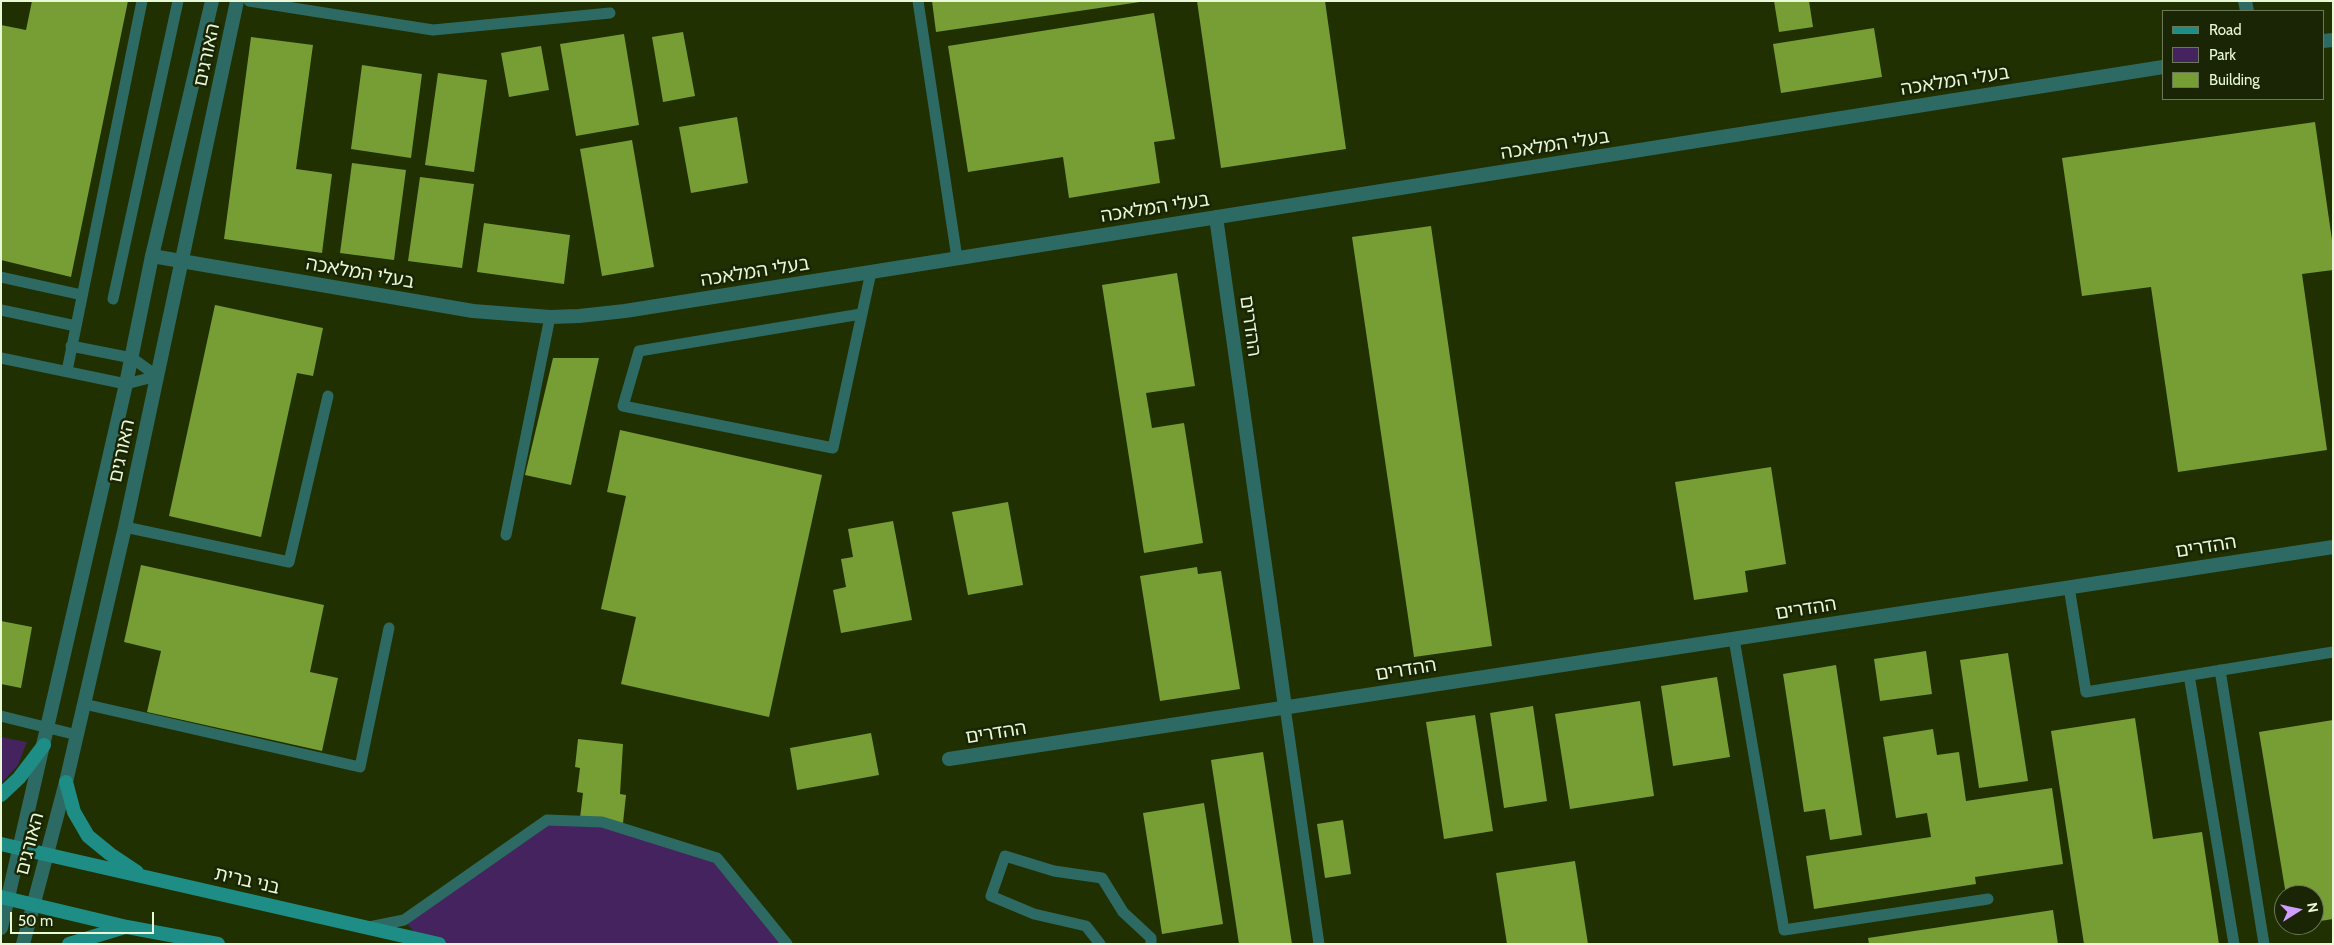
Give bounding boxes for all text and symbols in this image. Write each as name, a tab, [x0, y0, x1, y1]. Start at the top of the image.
legend	[2162, 10, 2324, 100]
street label: האורגים	[189, 21, 225, 89]
text: Road	[2209, 21, 2242, 39]
text: Park	[2209, 46, 2236, 64]
street label: בעלי המלאכה	[1899, 61, 2011, 101]
text: Building	[2209, 71, 2260, 89]
street label: בעלי המלאכה	[1499, 125, 1611, 165]
street label: בעלי המלאכה	[1099, 188, 1211, 228]
street label: בעלי המלאכה	[304, 252, 416, 294]
street label: בעלי המלאכה	[699, 252, 811, 292]
street label: ההדרים	[1234, 294, 1266, 358]
street label: האורגים	[104, 417, 140, 485]
street label: ההדרים	[2174, 531, 2238, 563]
street label: ההדרים	[1774, 593, 1838, 625]
street label: ההדרים	[1374, 654, 1438, 686]
street label: ההדרים	[964, 717, 1028, 749]
street label: האורגים	[11, 810, 49, 878]
street label: בני ברית	[212, 862, 282, 900]
north arrow	[2274, 885, 2324, 935]
text: N	[2303, 901, 2323, 914]
scale bar	[12, 902, 156, 934]
text: 50 m	[18, 912, 53, 930]

